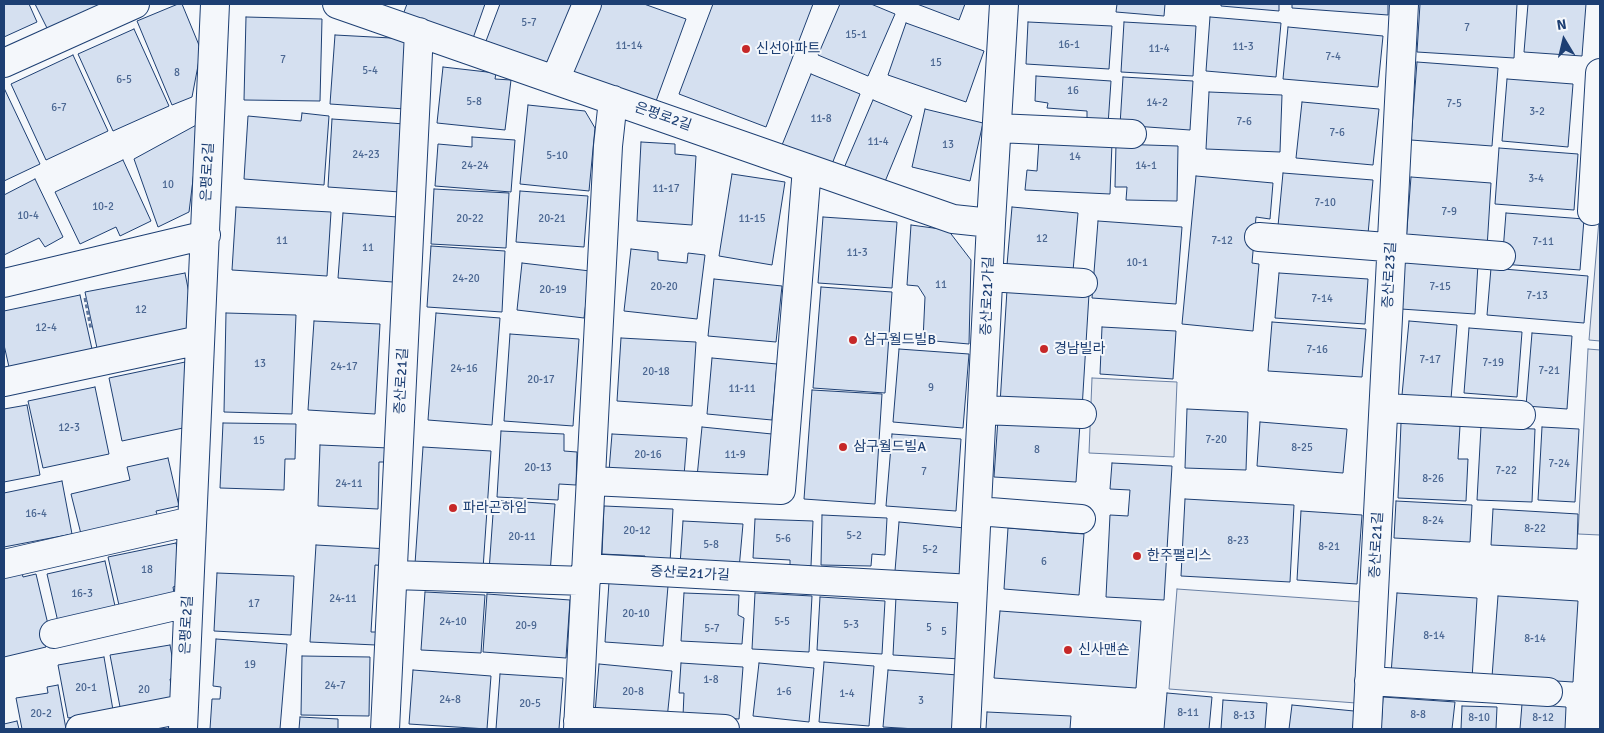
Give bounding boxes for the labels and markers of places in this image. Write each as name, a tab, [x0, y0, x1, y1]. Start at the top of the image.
place label: 신선아파트	[756, 41, 820, 57]
marker: 신선아파트	[740, 43, 752, 55]
place label: 삼구월드빌B	[863, 332, 936, 348]
marker: 삼구월드빌B	[847, 334, 859, 346]
place label: 경남빌라	[1054, 341, 1106, 357]
marker: 경남빌라	[1038, 343, 1050, 355]
place label: 삼구월드빌A	[853, 439, 926, 455]
marker: 삼구월드빌A	[837, 441, 849, 453]
place label: 파라곤하임	[463, 500, 527, 516]
marker: 파라곤하임	[447, 502, 459, 514]
place label: 한주팰리스	[1147, 548, 1211, 564]
marker: 한주팰리스	[1131, 550, 1143, 562]
place label: 신사맨숀	[1078, 642, 1130, 658]
marker: 신사맨숀	[1062, 644, 1074, 656]

